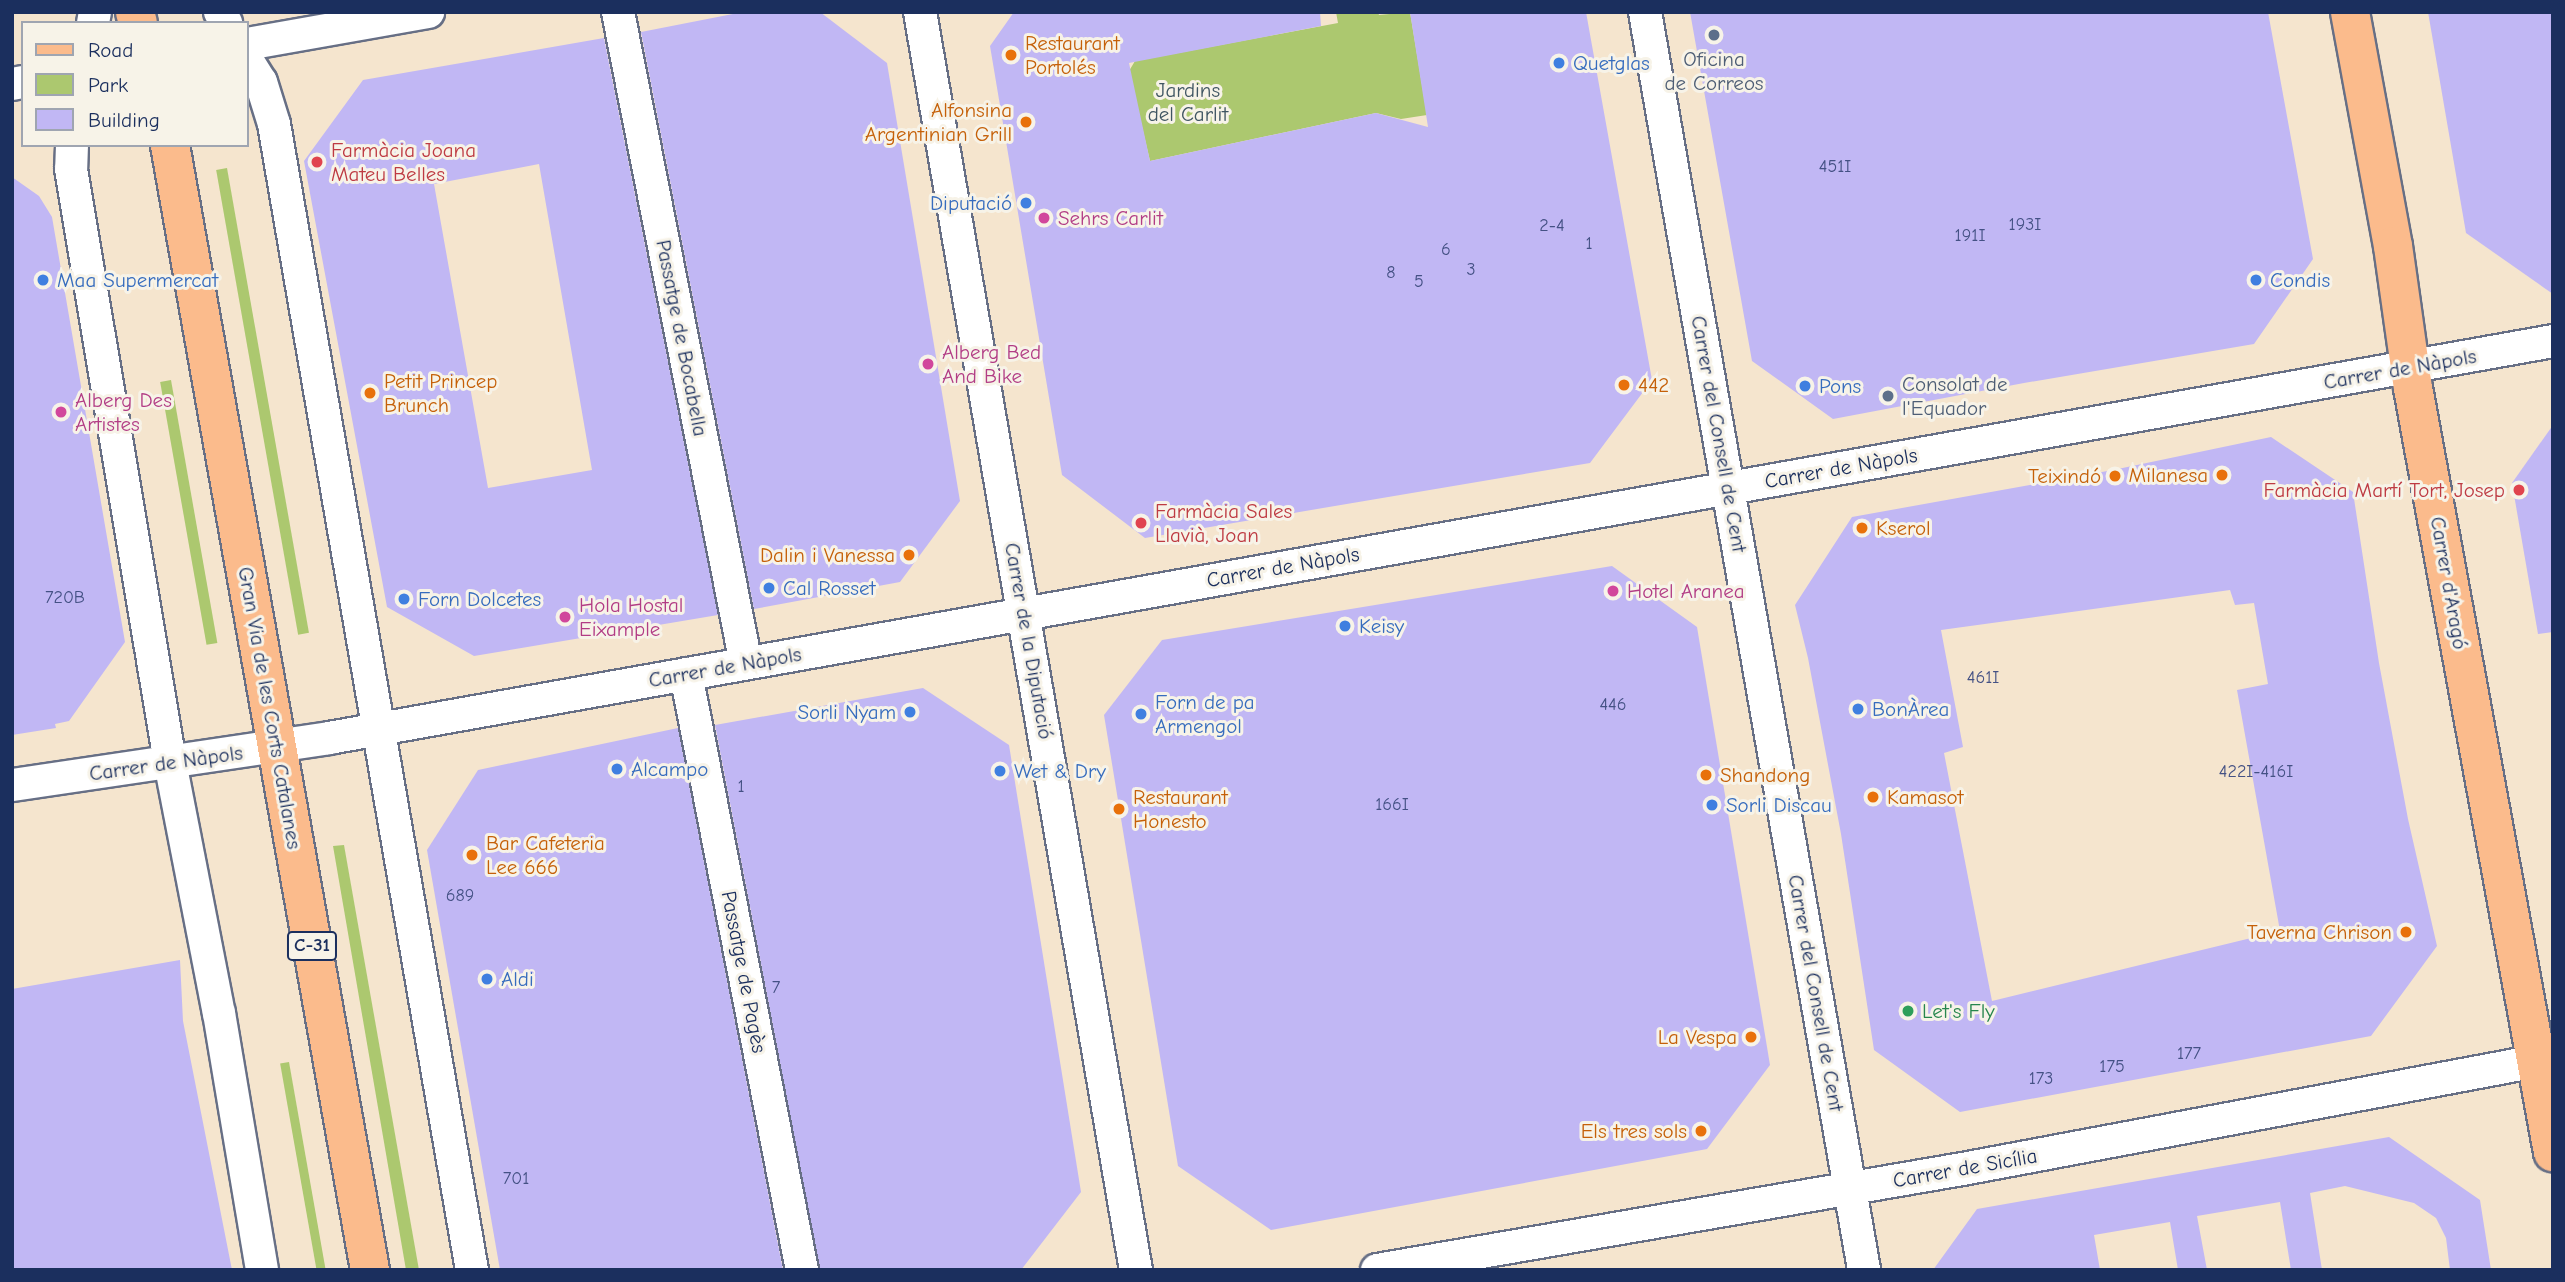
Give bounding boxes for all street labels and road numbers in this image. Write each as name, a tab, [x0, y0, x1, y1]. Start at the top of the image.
street label: Passatge de Bocabella	[651, 238, 713, 438]
street label: Carrer del Consell de Cent	[1686, 314, 1752, 554]
street label: Carrer de Nàpols	[2322, 343, 2478, 395]
street label: Carrer de Nàpols	[1763, 442, 1919, 494]
street label: Carrer d'Aragó	[2425, 515, 2473, 651]
street label: Carrer de la Diputació	[999, 541, 1059, 741]
street label: Carrer de Nàpols	[1205, 541, 1361, 593]
street label: Gran Via de les Corts Catalanes	[233, 565, 307, 851]
street label: Carrer de Nàpols	[647, 641, 803, 693]
street label: Carrer de Nàpols	[88, 740, 244, 786]
street label: Carrer del Consell de Cent	[1783, 873, 1849, 1113]
street label: Passatge de Pagès	[716, 889, 772, 1055]
road number: C-31	[286, 930, 338, 962]
street label: Carrer de Sicília	[1891, 1143, 2039, 1193]

